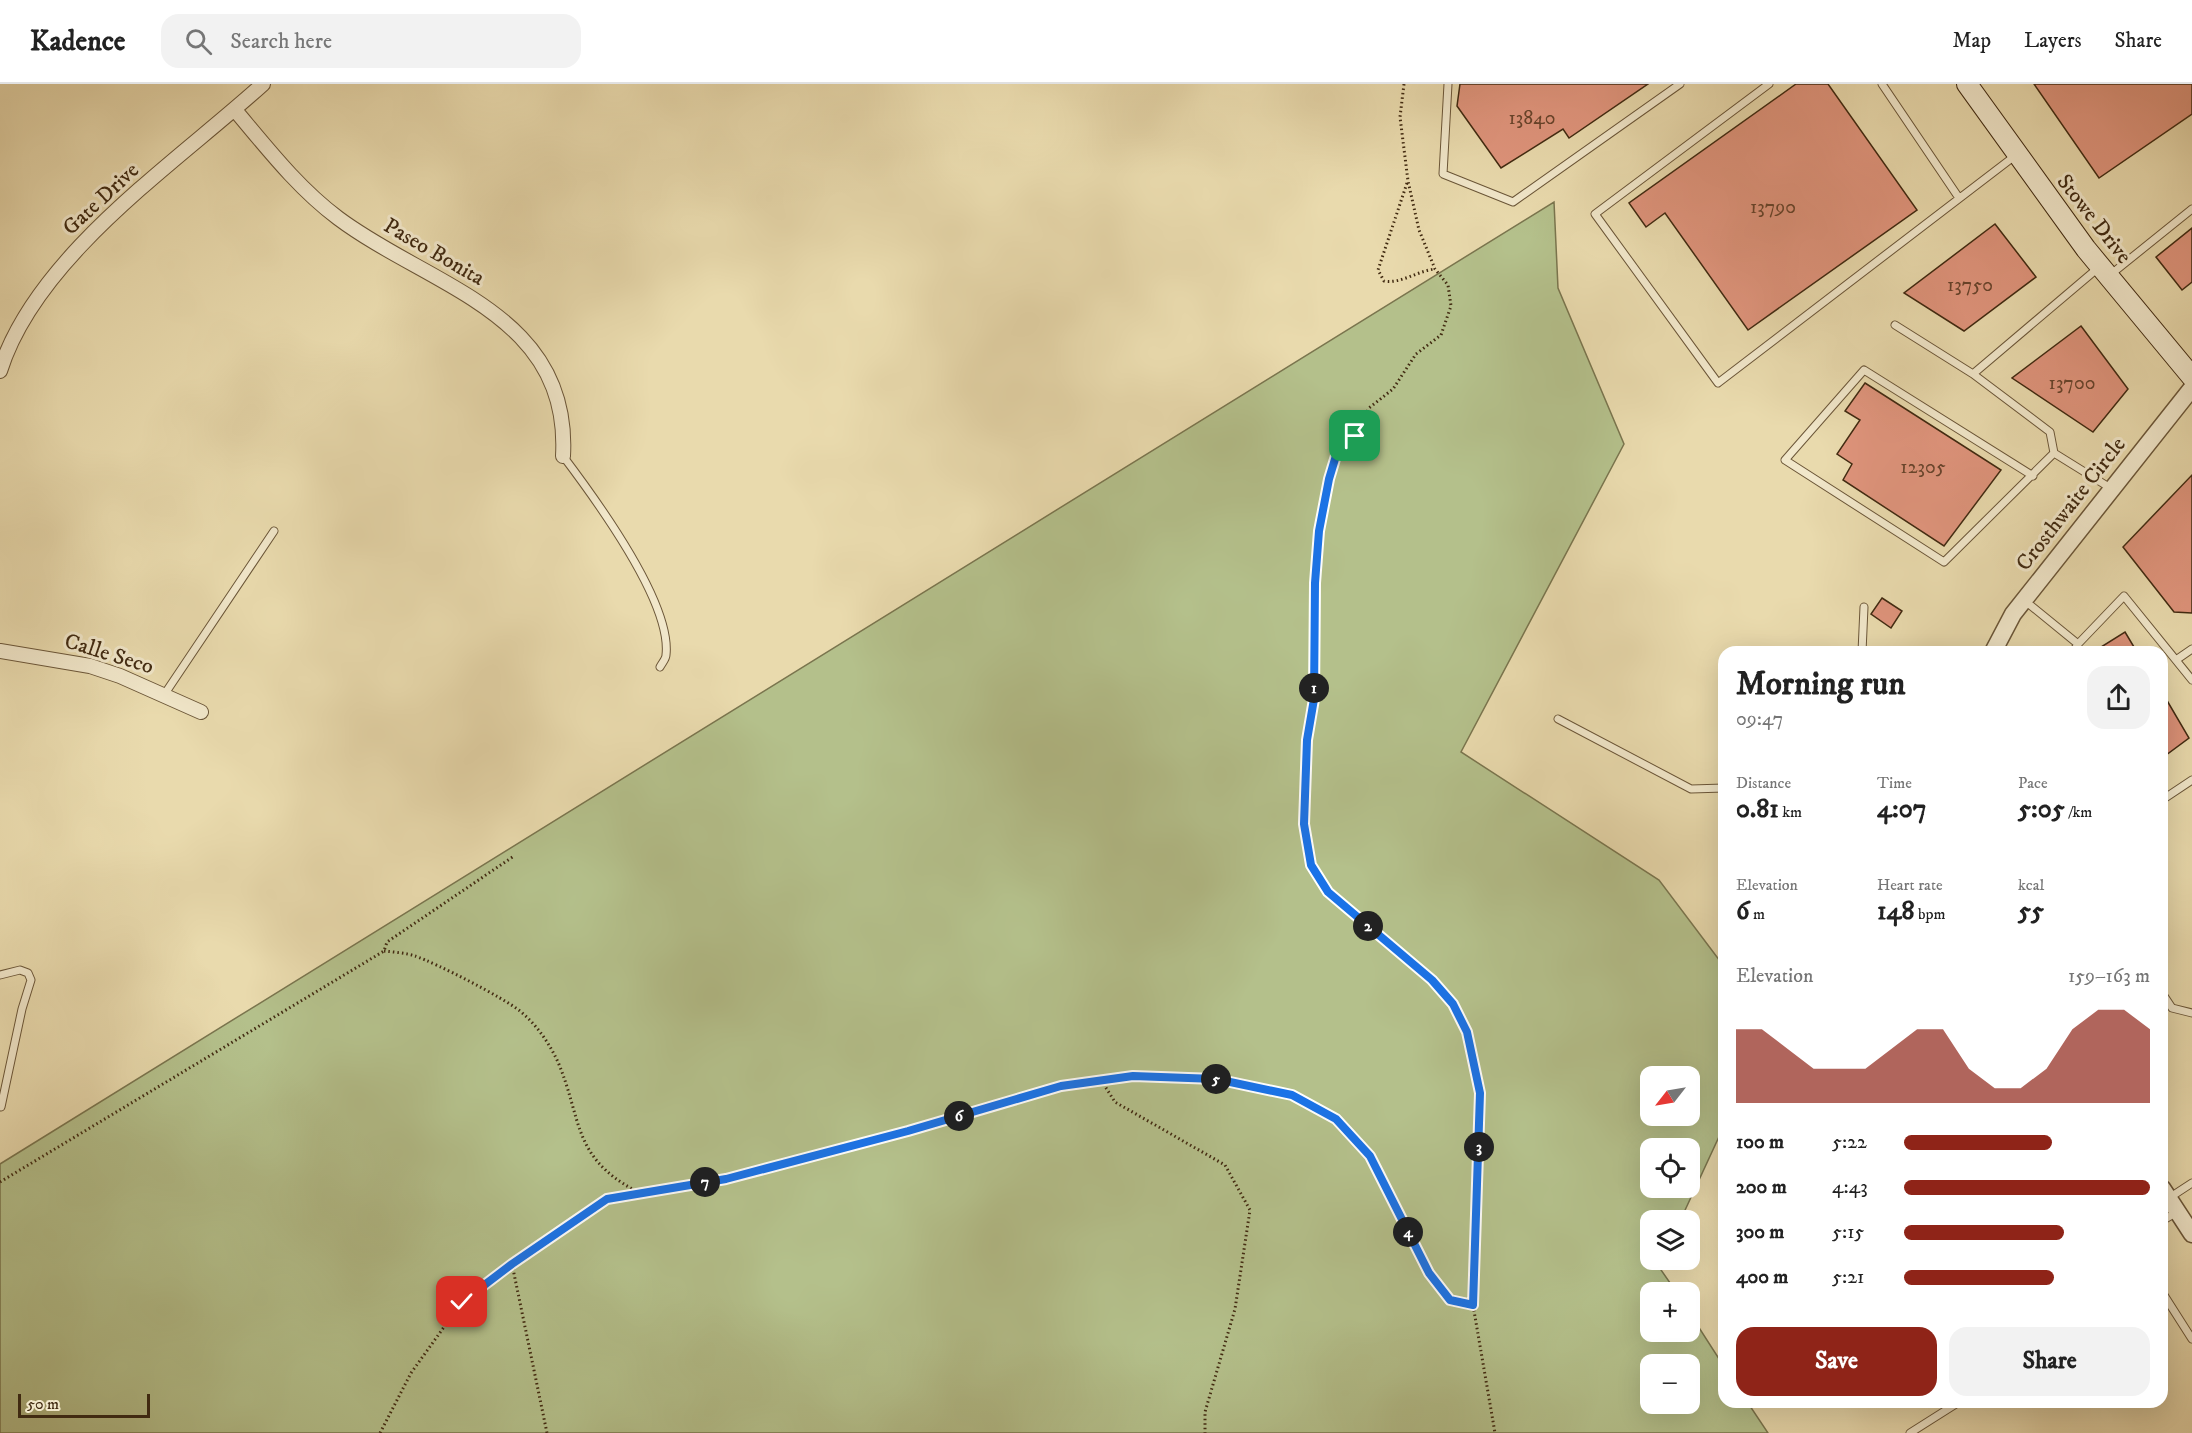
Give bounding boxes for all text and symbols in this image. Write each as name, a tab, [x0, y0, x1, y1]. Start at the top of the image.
search box	[161, 14, 581, 68]
text: Kadence	[30, 24, 125, 59]
icon: search	[182, 25, 215, 58]
text: Search here	[230, 28, 332, 55]
text: Map	[1952, 28, 1991, 54]
text: Layers	[2024, 28, 2082, 54]
text: Share	[2115, 28, 2162, 54]
house number: 13840	[1508, 106, 1556, 131]
street label: Gate Drive	[57, 157, 145, 241]
street label: Stowe Drive	[2051, 169, 2137, 269]
house number: 13790	[1750, 195, 1796, 220]
street label: Paseo Bonita	[379, 212, 490, 292]
house number: 13750	[1947, 273, 1993, 298]
house number: 13700	[2049, 371, 2095, 396]
pin	[1329, 410, 1380, 461]
icon: arrive	[1338, 419, 1371, 452]
street label: Crosthwaite Circle	[2010, 432, 2132, 576]
house number: 12305	[1900, 455, 1946, 480]
street label: Calle Seco	[61, 628, 157, 680]
text: Morning run	[1736, 664, 1905, 705]
button: share	[2087, 666, 2150, 729]
pin: 1	[1299, 673, 1329, 703]
text: 1	[1311, 678, 1317, 698]
text: 09:47	[1736, 707, 1783, 732]
text: Distance	[1736, 773, 1791, 793]
text: Time	[1877, 773, 1912, 793]
text: Pace	[2018, 773, 2048, 793]
text: 0.81	[1736, 793, 1779, 826]
text: 4:07	[1877, 793, 1926, 826]
text: 5:05	[2018, 793, 2065, 826]
text: km	[1779, 802, 1802, 822]
text: /km	[2065, 802, 2092, 822]
text: Elevation	[1736, 875, 1798, 895]
text: Heart rate	[1877, 875, 1943, 895]
text: kcal	[2018, 875, 2044, 895]
text: 6	[1736, 895, 1750, 928]
text: 148	[1877, 895, 1915, 928]
text: 55	[2018, 895, 2044, 928]
text: m	[1750, 904, 1765, 924]
text: bpm	[1915, 904, 1946, 924]
pin: 2	[1353, 911, 1383, 941]
text: 2	[1364, 916, 1372, 936]
text: Elevation	[1736, 964, 1813, 989]
text: 159–163 m	[2068, 964, 2150, 989]
pin: 5	[1201, 1064, 1231, 1094]
north arrow	[1640, 1066, 1700, 1126]
map controls	[1640, 1066, 1700, 1414]
text: 5	[1212, 1069, 1220, 1089]
pin: 6	[944, 1101, 974, 1131]
text: 6	[955, 1106, 963, 1126]
text: 100 m	[1736, 1130, 1784, 1155]
text: 5:22	[1832, 1130, 1867, 1155]
pin: 3	[1464, 1132, 1494, 1162]
text: 3	[1476, 1137, 1482, 1157]
button: locate	[1640, 1138, 1700, 1198]
pin: 7	[690, 1167, 720, 1197]
text: 7	[701, 1172, 709, 1192]
text: 200 m	[1736, 1175, 1787, 1200]
text: 4:43	[1832, 1175, 1868, 1200]
button: layers	[1640, 1210, 1700, 1270]
pin: 4	[1393, 1217, 1423, 1247]
text: 300 m	[1736, 1220, 1784, 1245]
text: 5:15	[1832, 1220, 1864, 1245]
text: 4	[1403, 1222, 1413, 1242]
text: 400 m	[1736, 1265, 1788, 1290]
text: 5:21	[1832, 1265, 1864, 1290]
pin	[436, 1276, 487, 1327]
button: +	[1640, 1282, 1700, 1342]
icon: check	[445, 1285, 478, 1318]
button: Save	[1736, 1327, 1937, 1396]
button: Share	[1949, 1327, 2150, 1396]
button: −	[1640, 1354, 1700, 1414]
scale bar	[18, 1391, 150, 1418]
text: 50 m	[27, 1394, 59, 1414]

